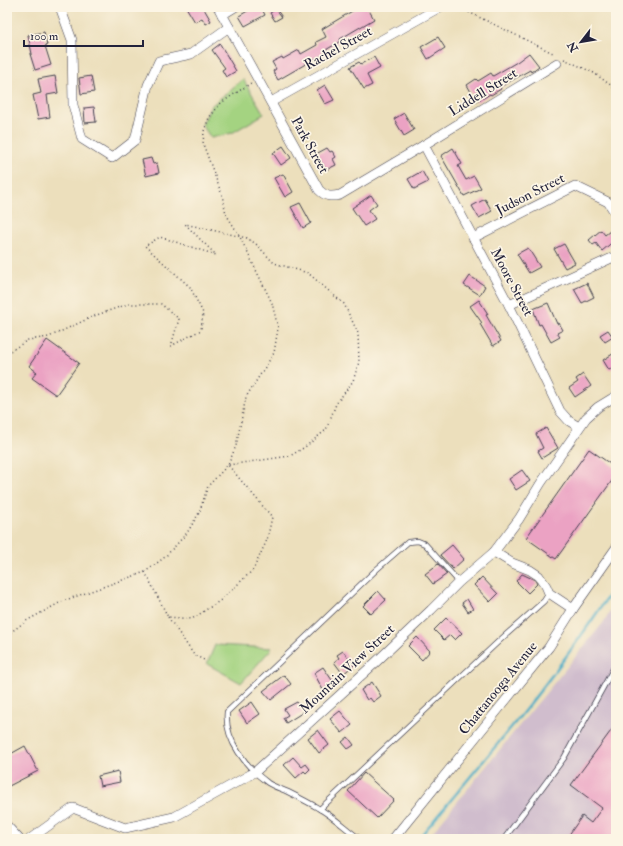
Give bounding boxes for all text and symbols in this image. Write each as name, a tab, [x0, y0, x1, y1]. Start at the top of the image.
scale bar	[24, 22, 143, 48]
street label: Rachel Street	[301, 22, 375, 74]
north arrow	[561, 22, 601, 62]
text: 100 m	[30, 29, 59, 44]
text: N	[564, 38, 581, 55]
street label: Liddell Street	[446, 64, 521, 120]
street label: Park Street	[287, 114, 333, 177]
street label: Judson Street	[492, 169, 568, 219]
street label: Moore Street	[487, 245, 537, 319]
street label: Mountain View Street	[296, 620, 398, 717]
street label: Chattanooga Avenue	[455, 638, 541, 738]

